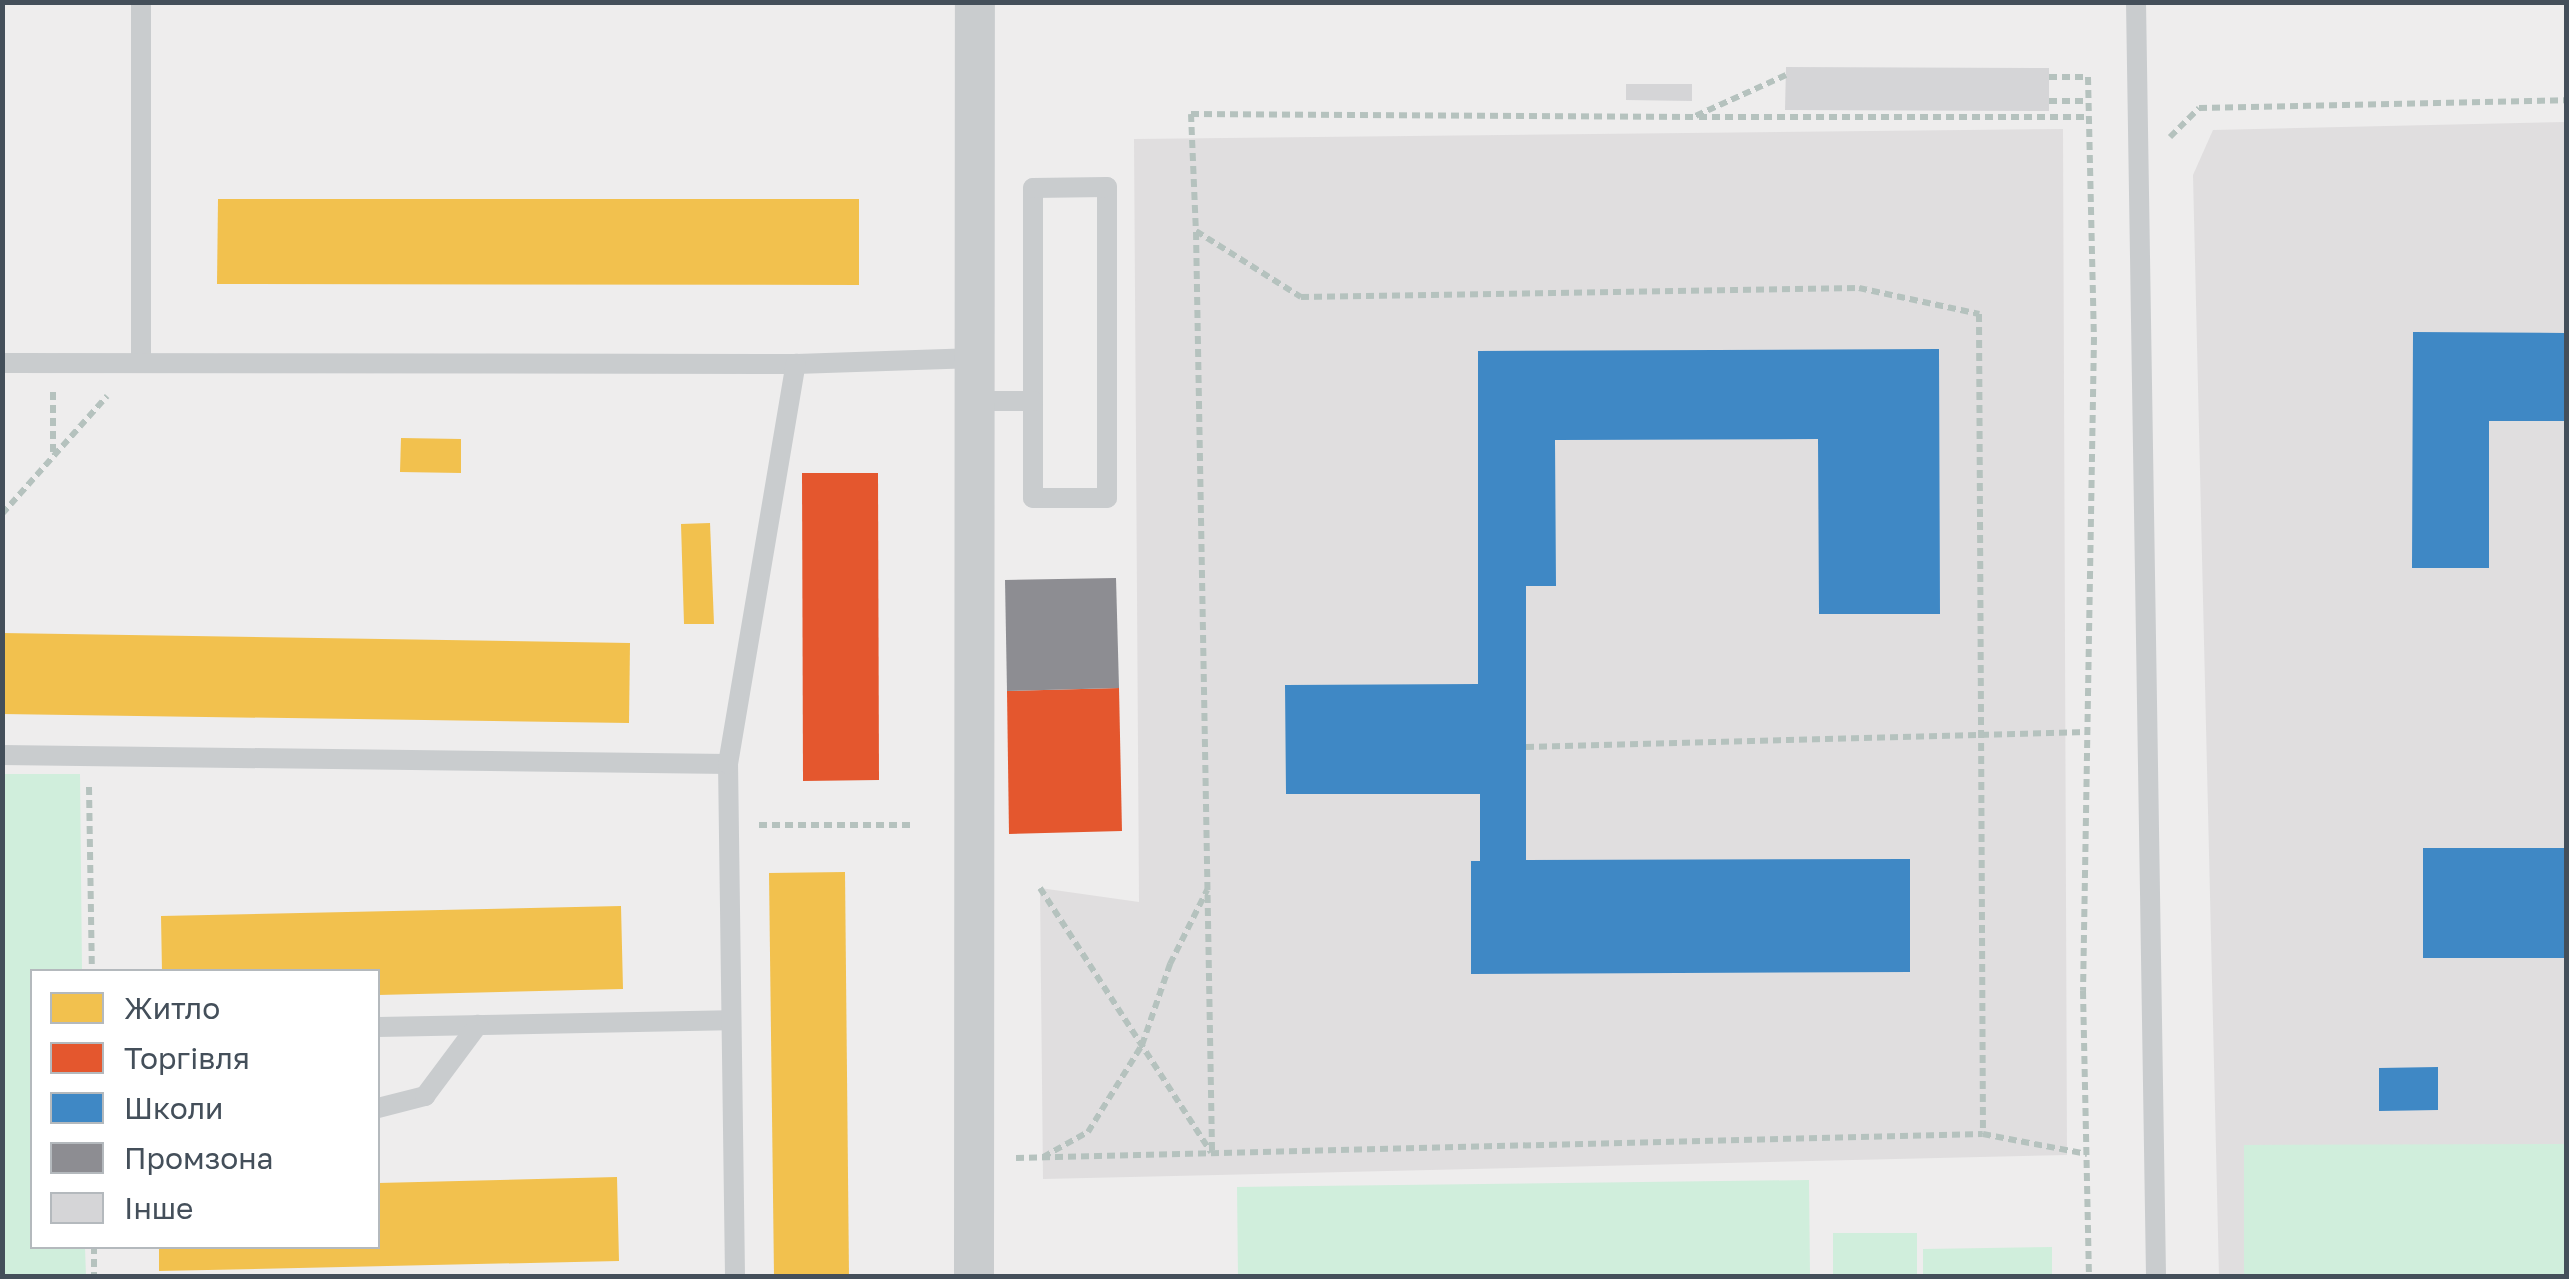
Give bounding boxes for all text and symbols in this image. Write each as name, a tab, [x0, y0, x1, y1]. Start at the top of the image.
legend	[30, 969, 380, 1249]
text: Житло	[124, 990, 220, 1026]
text: Торгівля	[124, 1040, 250, 1076]
text: Школи	[124, 1090, 223, 1126]
text: Промзона	[124, 1140, 274, 1176]
text: Інше	[124, 1190, 193, 1226]

